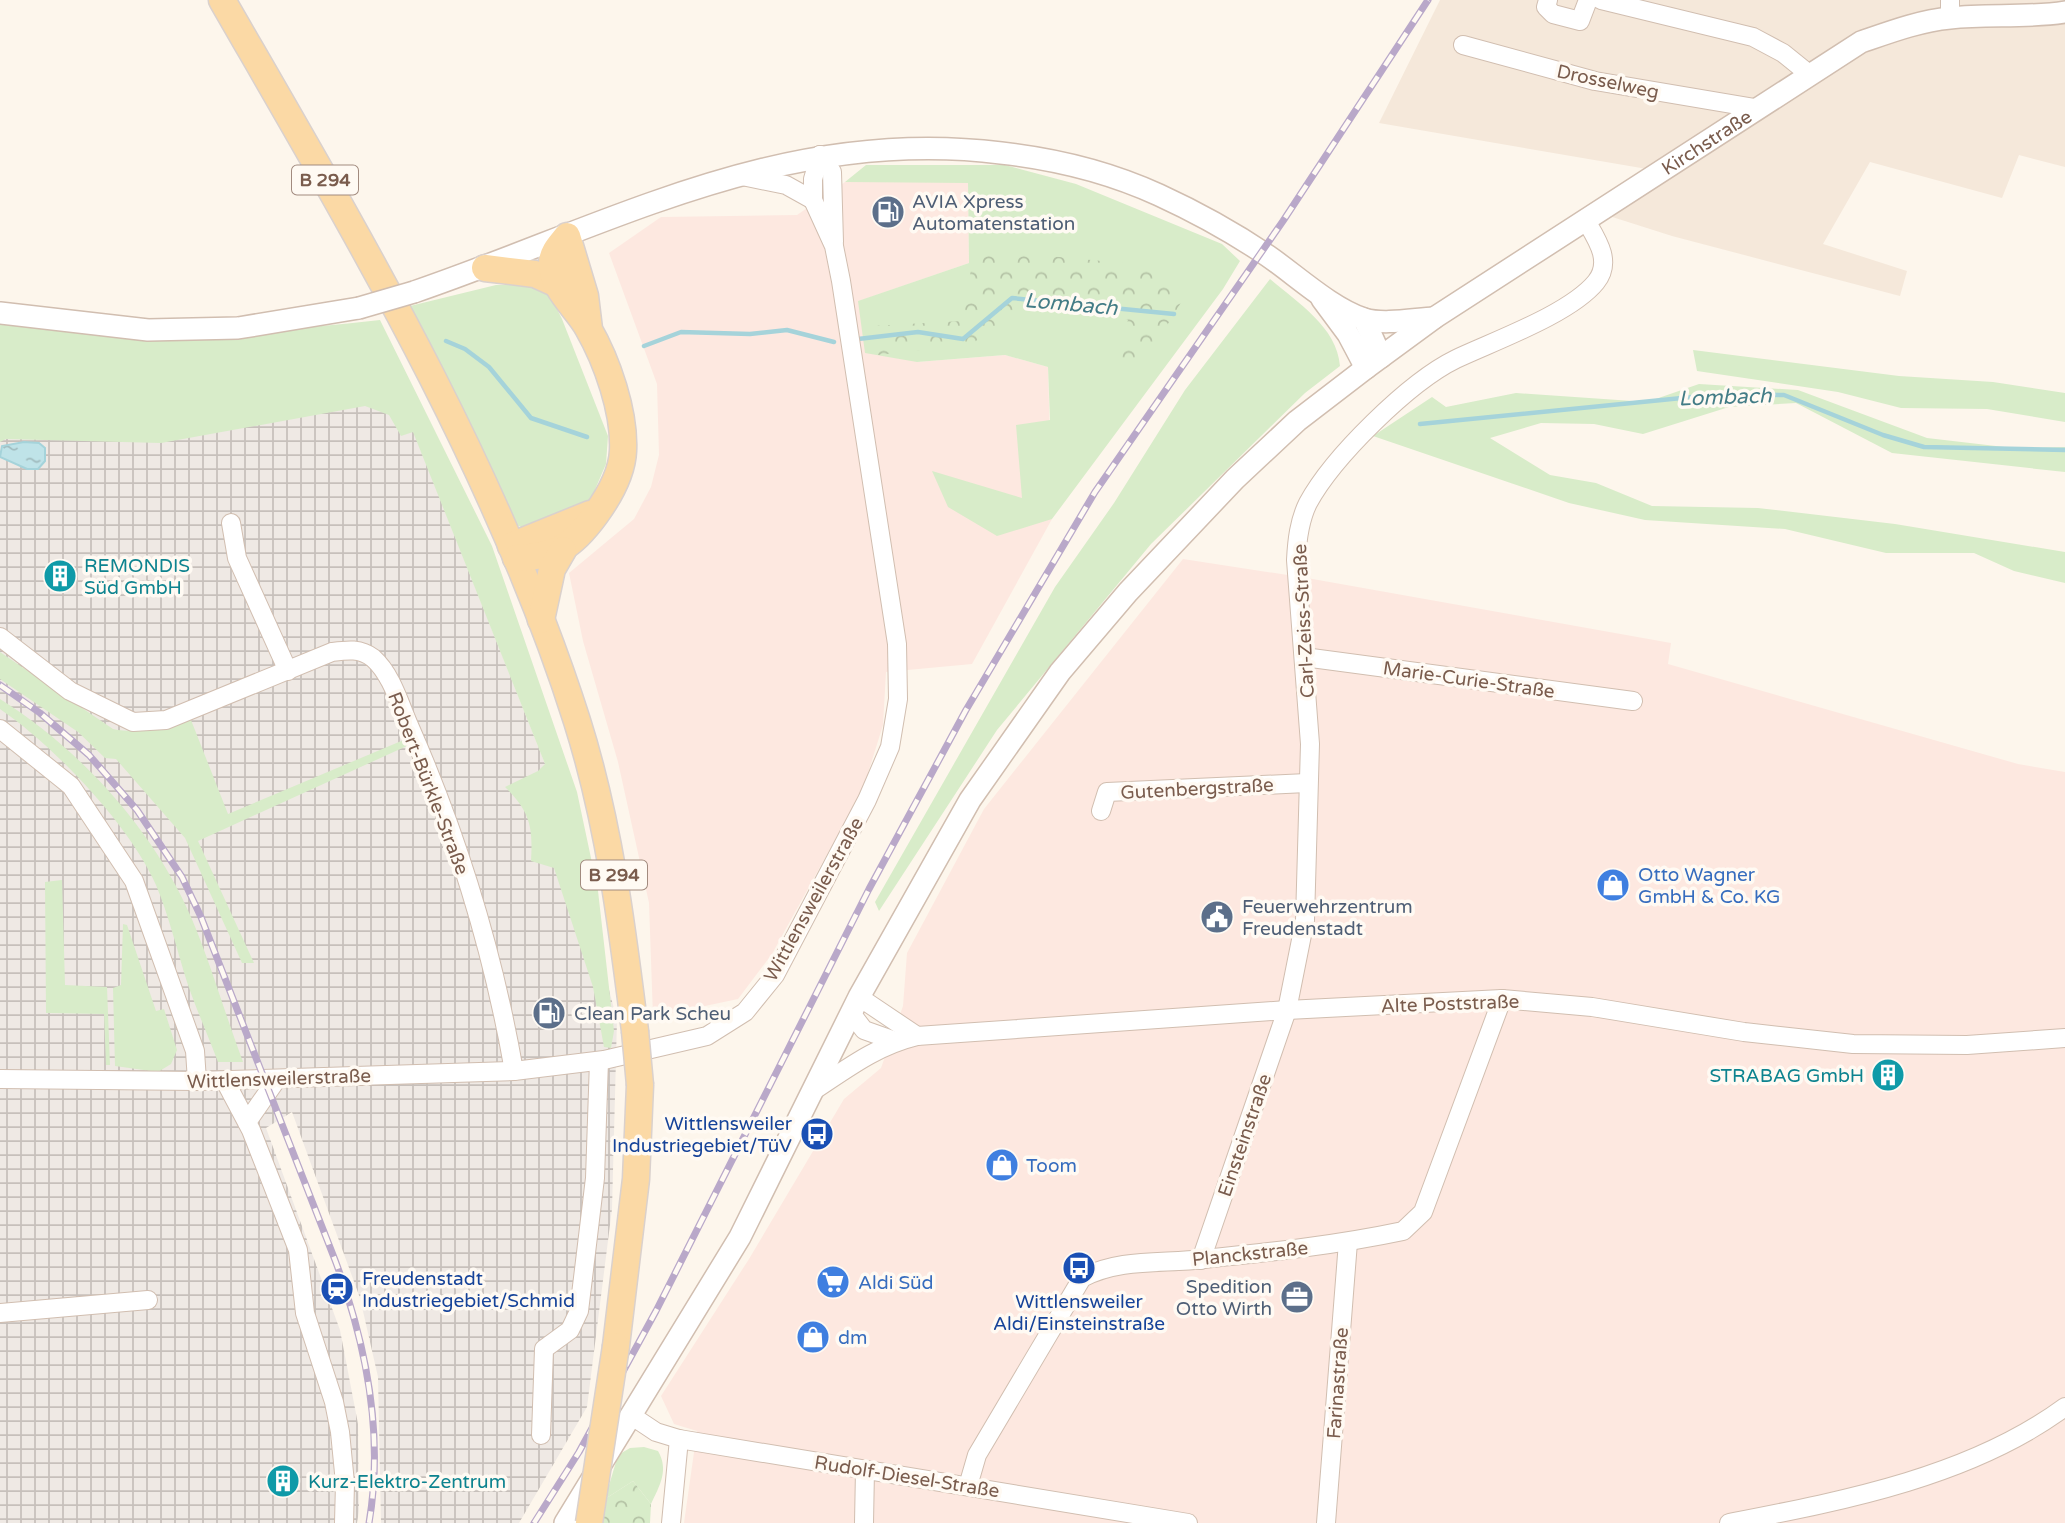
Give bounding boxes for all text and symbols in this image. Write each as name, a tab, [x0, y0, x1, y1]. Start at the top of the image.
street label: Drosselweg	[1555, 60, 1661, 104]
street label: Kirchstraße	[1658, 106, 1756, 180]
road number: B 294	[292, 166, 358, 195]
place label: AVIA Xpress Automatenstation	[912, 191, 1075, 235]
fuel station icon: AVIA Xpress Automatenstation	[869, 193, 907, 231]
water label: Lombach	[1023, 288, 1120, 321]
water label: Lombach	[1678, 383, 1773, 412]
street label: Carl-Zeiss-Straße	[1289, 543, 1319, 699]
place label: REMONDIS Süd GmbH	[84, 555, 190, 599]
building icon: REMONDIS Süd GmbH	[41, 557, 79, 595]
street label: Marie-Curie-Straße	[1382, 657, 1556, 703]
street label: Robert-Bürkle-Straße	[383, 689, 473, 878]
street label: Gutenbergstraße	[1120, 774, 1274, 804]
street label: Wittlensweilerstraße	[760, 814, 868, 985]
road number: B 294	[581, 860, 647, 890]
place label: Otto Wagner GmbH & Co. KG	[1638, 864, 1780, 908]
shop icon: Otto Wagner GmbH & Co. KG	[1594, 866, 1632, 904]
place label: Feuerwehrzentrum Freudenstadt	[1242, 896, 1413, 940]
public building icon: Feuerwehrzentrum Freudenstadt	[1198, 898, 1236, 936]
street label: Alte Poststraße	[1380, 991, 1520, 1017]
fuel station icon: Clean Park Scheu	[530, 994, 568, 1032]
place label: Clean Park Scheu	[574, 1003, 731, 1025]
building icon: STRABAG GmbH	[1869, 1056, 1907, 1094]
street label: Wittlensweilerstraße	[187, 1065, 371, 1093]
place label: STRABAG GmbH	[1709, 1065, 1864, 1087]
street label: Einsteinstraße	[1214, 1071, 1276, 1200]
place label: Wittlensweiler Industriegebiet/TüV	[612, 1113, 793, 1157]
bus stop icon: Wittlensweiler Industriegebiet/TüV	[798, 1115, 836, 1153]
shop icon: Toom	[983, 1146, 1021, 1184]
place label: Toom	[1026, 1155, 1077, 1177]
street label: Planckstraße	[1191, 1237, 1309, 1271]
bus stop icon: Wittlensweiler Aldi/Einsteinstraße	[1060, 1249, 1098, 1287]
supermarket icon: Aldi Süd	[814, 1263, 852, 1301]
place label: Freudenstadt Industriegebiet/Schmid	[362, 1268, 575, 1312]
station icon: Freudenstadt Industriegebiet/Schmid	[318, 1270, 356, 1308]
place label: Aldi Süd	[858, 1272, 934, 1294]
place label: Spedition Otto Wirth	[1176, 1276, 1272, 1320]
office icon: Spedition Otto Wirth	[1278, 1278, 1316, 1316]
place label: Wittlensweiler Aldi/Einsteinstraße	[993, 1291, 1165, 1335]
shop icon: dm	[794, 1318, 832, 1356]
place label: dm	[838, 1327, 867, 1349]
street label: Farinastraße	[1323, 1327, 1353, 1440]
street label: Rudolf-Diesel-Straße	[813, 1451, 1001, 1502]
building icon: Kurz-Elektro-Zentrum	[264, 1462, 302, 1500]
place label: Kurz-Elektro-Zentrum	[308, 1471, 506, 1493]

